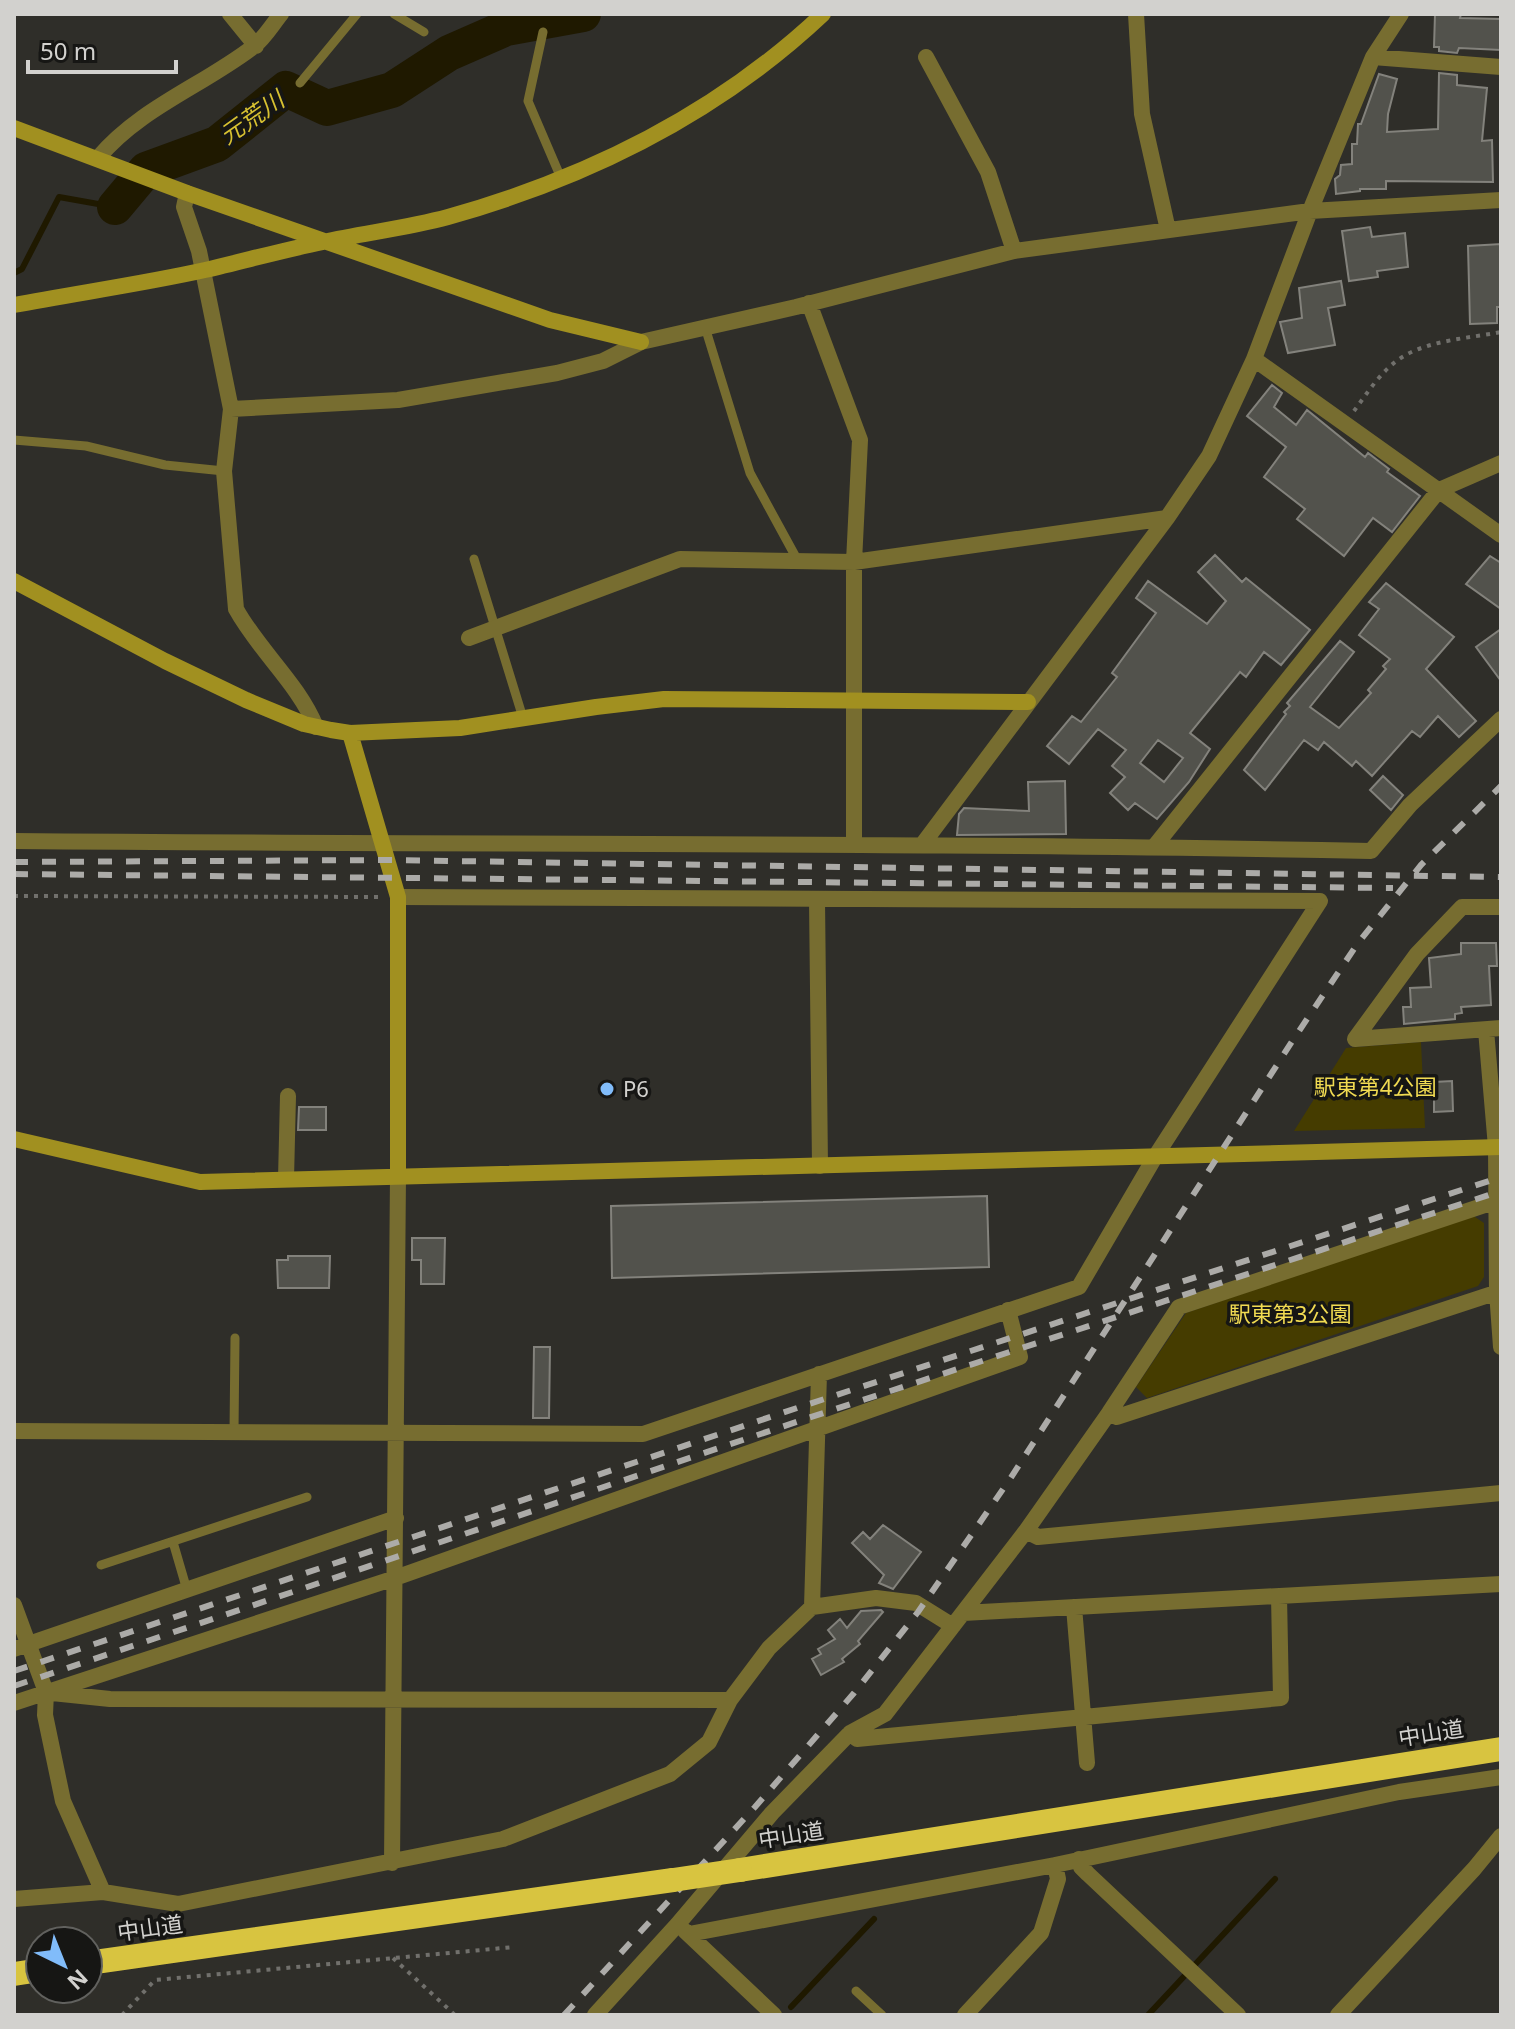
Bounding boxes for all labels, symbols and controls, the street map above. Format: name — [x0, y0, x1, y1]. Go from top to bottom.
scale bar — [28, 24, 176, 74]
text: 50 m — [40, 34, 96, 67]
water label: 元荒川 — [212, 81, 293, 151]
park label: 駅東第4公園 — [1314, 1071, 1436, 1101]
place label: P6 — [623, 1073, 649, 1103]
marker: P6 — [598, 1080, 616, 1098]
park label: 駅東第3公園 — [1229, 1298, 1351, 1328]
street label: 中山道 — [1396, 1712, 1466, 1752]
street label: 中山道 — [756, 1814, 826, 1854]
street label: 中山道 — [115, 1908, 185, 1946]
north arrow — [24, 1925, 104, 2005]
text: N — [62, 1963, 95, 1997]

